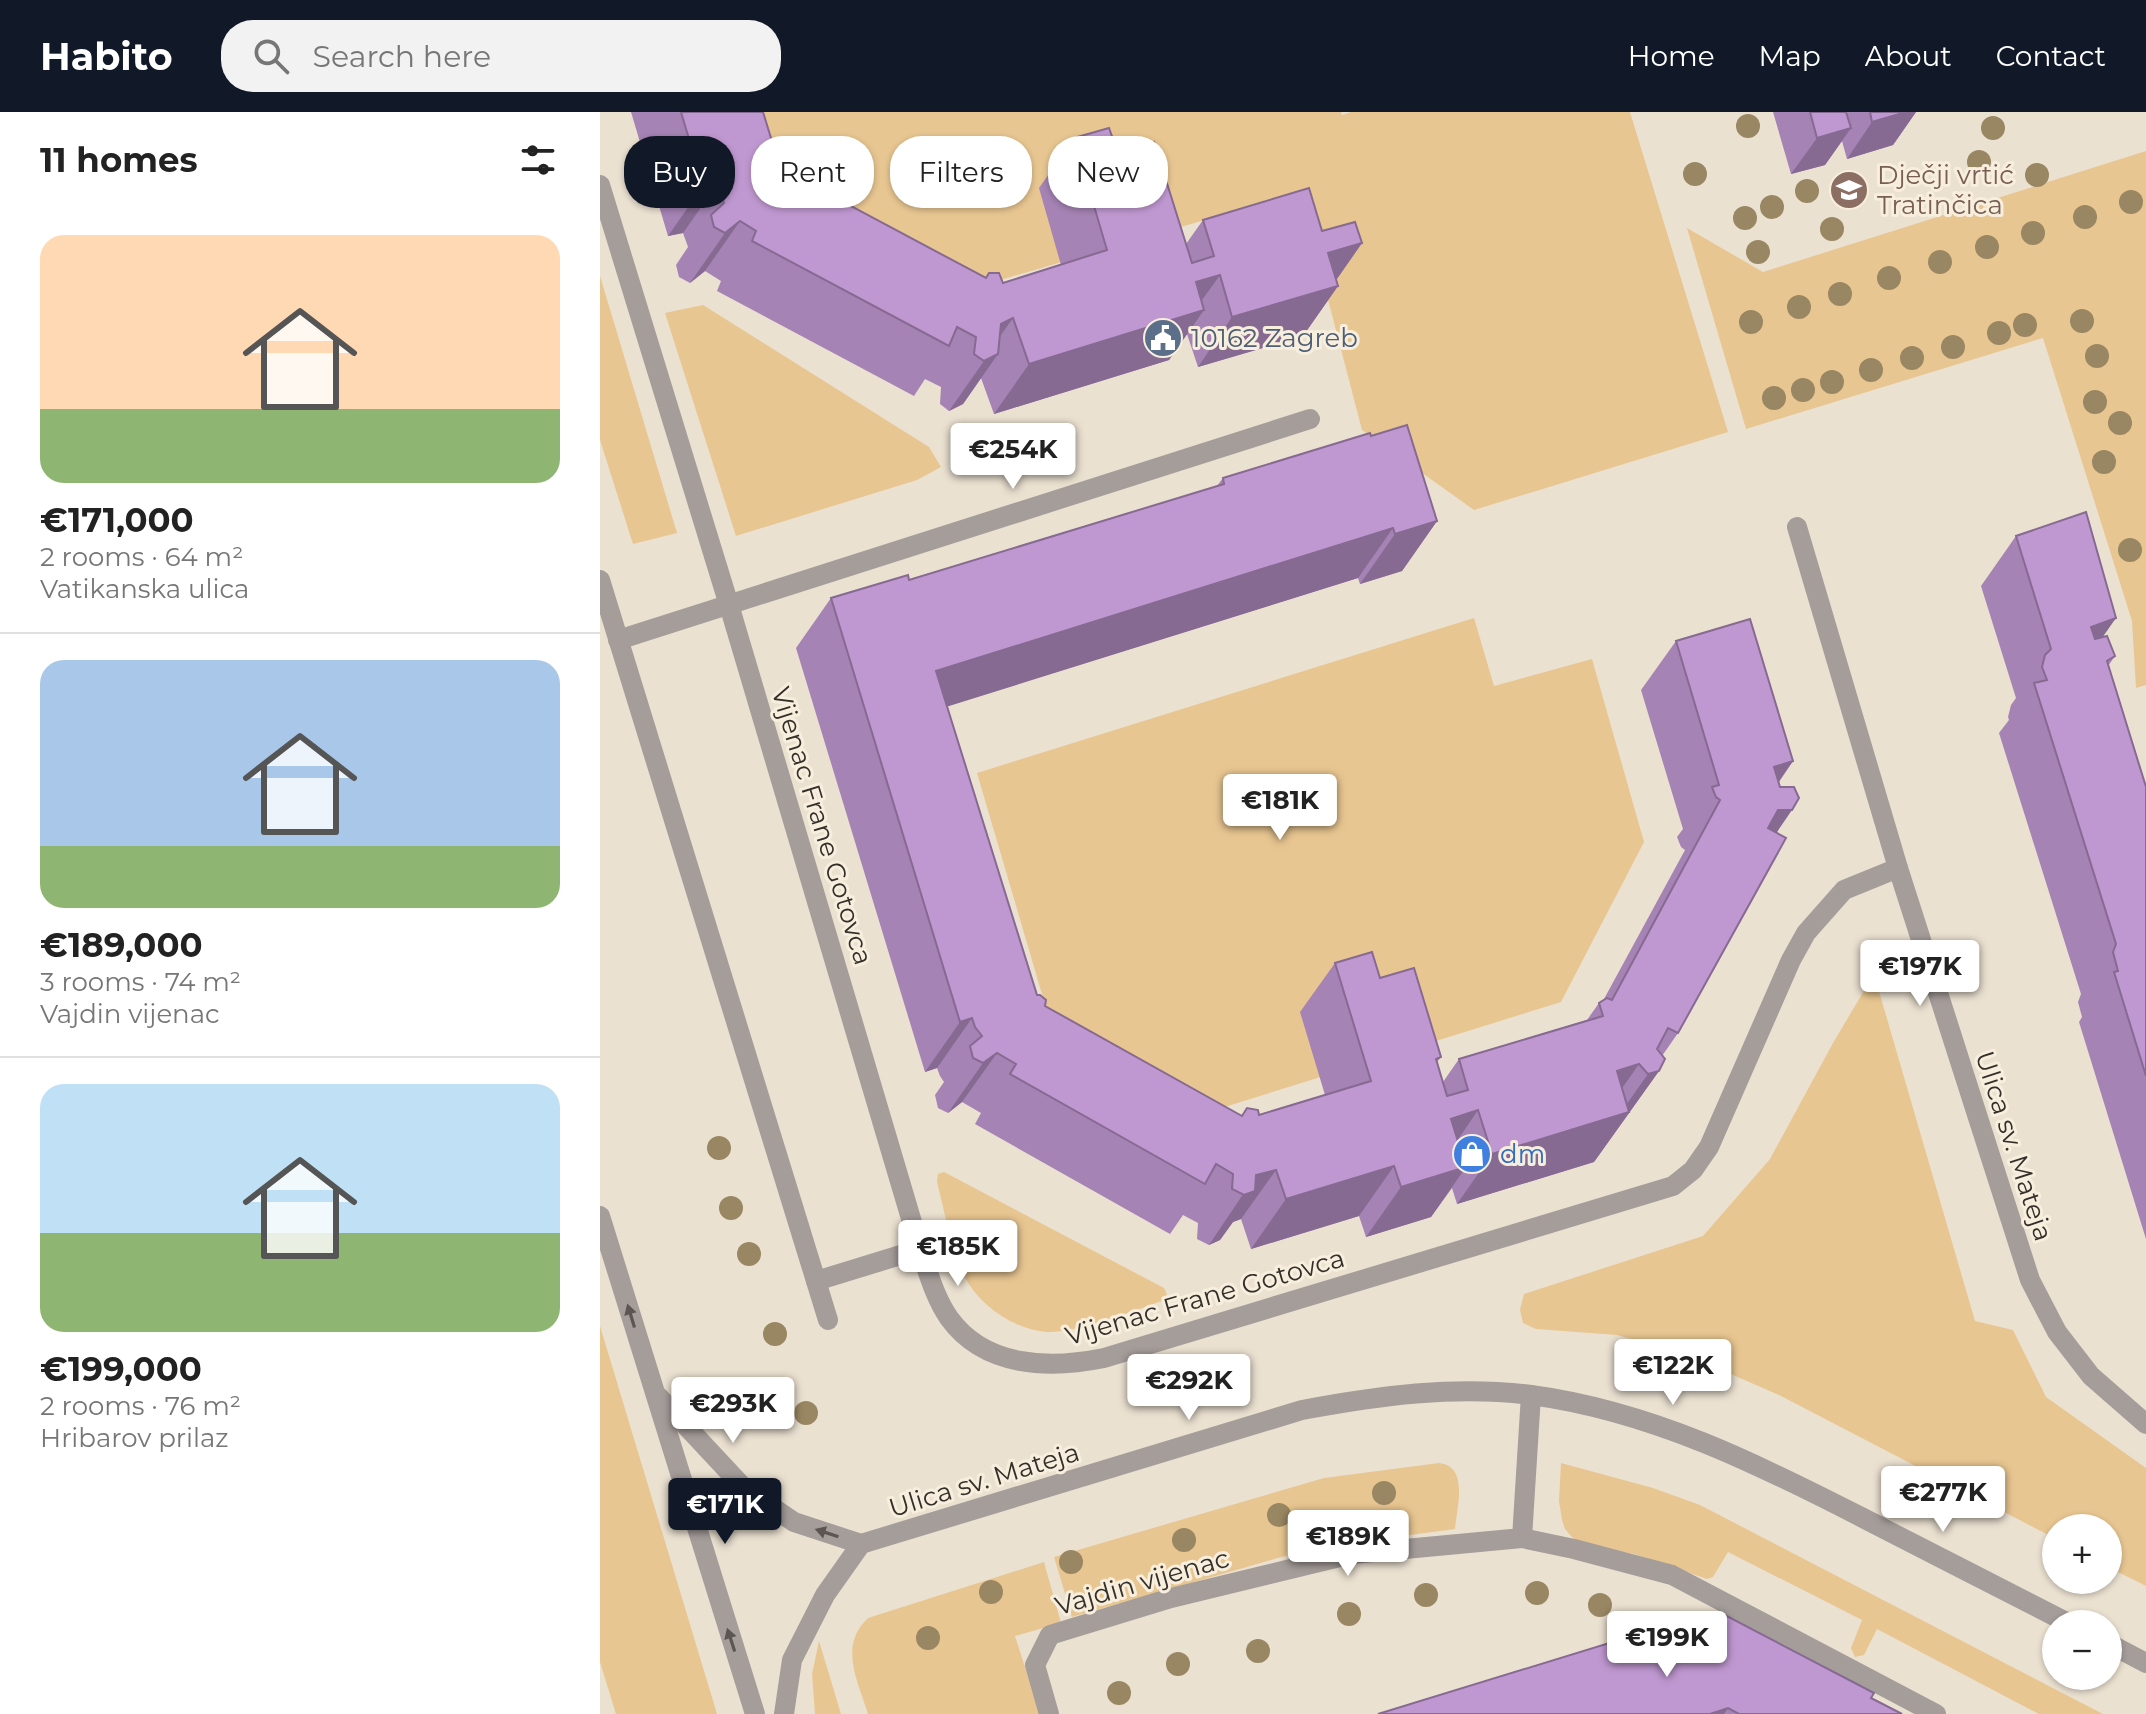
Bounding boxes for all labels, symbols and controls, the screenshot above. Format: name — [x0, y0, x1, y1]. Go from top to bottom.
search box — [221, 20, 781, 92]
text: Habito — [40, 33, 173, 80]
icon: search — [249, 34, 293, 78]
text: Search here — [313, 38, 491, 75]
text: Home — [1628, 39, 1715, 73]
text: Map — [1759, 39, 1821, 73]
text: About — [1865, 39, 1952, 73]
text: Contact — [1996, 39, 2106, 73]
chip: Buy — [624, 136, 735, 208]
chip: Rent — [751, 136, 874, 208]
chip: Filters — [890, 136, 1032, 208]
chip: New — [1048, 136, 1168, 208]
icon: filters — [516, 138, 560, 182]
text: 11 homes — [40, 139, 198, 181]
place label: Dječji vrtić Tratinčica — [1877, 159, 2014, 221]
school or university icon: Dječji vrtić Tratinčica — [1828, 169, 1870, 211]
icon: home — [228, 287, 372, 431]
public building icon: 10162 Zagreb — [1142, 317, 1184, 359]
place label: 10162 Zagreb — [1191, 322, 1358, 354]
pin: €254K — [957, 423, 1069, 491]
text: €254K — [969, 433, 1057, 465]
text: €171,000 — [40, 499, 194, 541]
text: 2 rooms · 64 m² — [40, 541, 243, 573]
text: Vatikanska ulica — [40, 573, 249, 605]
street label: Vijenac Frane Gotovca — [764, 683, 880, 969]
icon: home — [228, 712, 372, 856]
pin: €181K — [1224, 774, 1336, 842]
text: €181K — [1241, 784, 1319, 816]
text: €189,000 — [40, 924, 203, 966]
pin: €197K — [1864, 940, 1976, 1008]
text: €197K — [1878, 950, 1962, 982]
text: 3 rooms · 74 m² — [40, 966, 241, 998]
text: Vajdin vijenac — [40, 998, 220, 1030]
street label: Ulica sv. Mateja — [1968, 1047, 2060, 1245]
shop icon: dm — [1451, 1133, 1493, 1175]
icon: home — [228, 1136, 372, 1280]
place label: dm — [1500, 1138, 1545, 1170]
pin: €185K — [902, 1220, 1014, 1288]
text: €185K — [916, 1230, 1000, 1262]
street label: Vijenac Frane Gotovca — [1062, 1242, 1348, 1352]
one-way arrow — [624, 1304, 637, 1328]
pin: €122K — [1617, 1339, 1729, 1407]
text: €199,000 — [40, 1348, 202, 1390]
text: €122K — [1632, 1349, 1714, 1381]
pin: €292K — [1133, 1354, 1245, 1422]
text: €292K — [1145, 1364, 1233, 1396]
pin: €293K — [677, 1377, 789, 1445]
text: €293K — [689, 1387, 777, 1419]
text: 2 rooms · 76 m² — [40, 1390, 241, 1422]
text: Hribarov prilaz — [40, 1422, 229, 1454]
street label: Ulica sv. Mateja — [885, 1436, 1083, 1524]
pin: €277K — [1887, 1466, 1999, 1534]
text: €277K — [1899, 1476, 1987, 1508]
pin: €171K — [669, 1478, 781, 1546]
text: €171K — [686, 1488, 764, 1520]
pin: €189K — [1292, 1510, 1404, 1578]
map controls — [2042, 1514, 2122, 1690]
button: + — [2042, 1514, 2122, 1594]
text: €189K — [1306, 1520, 1390, 1552]
one-way arrow — [815, 1527, 839, 1539]
street label: Vajdin vijenac — [1051, 1542, 1233, 1622]
button: − — [2042, 1610, 2122, 1690]
pin: €199K — [1611, 1611, 1723, 1679]
text: €199K — [1625, 1621, 1709, 1653]
one-way arrow — [725, 1627, 737, 1651]

